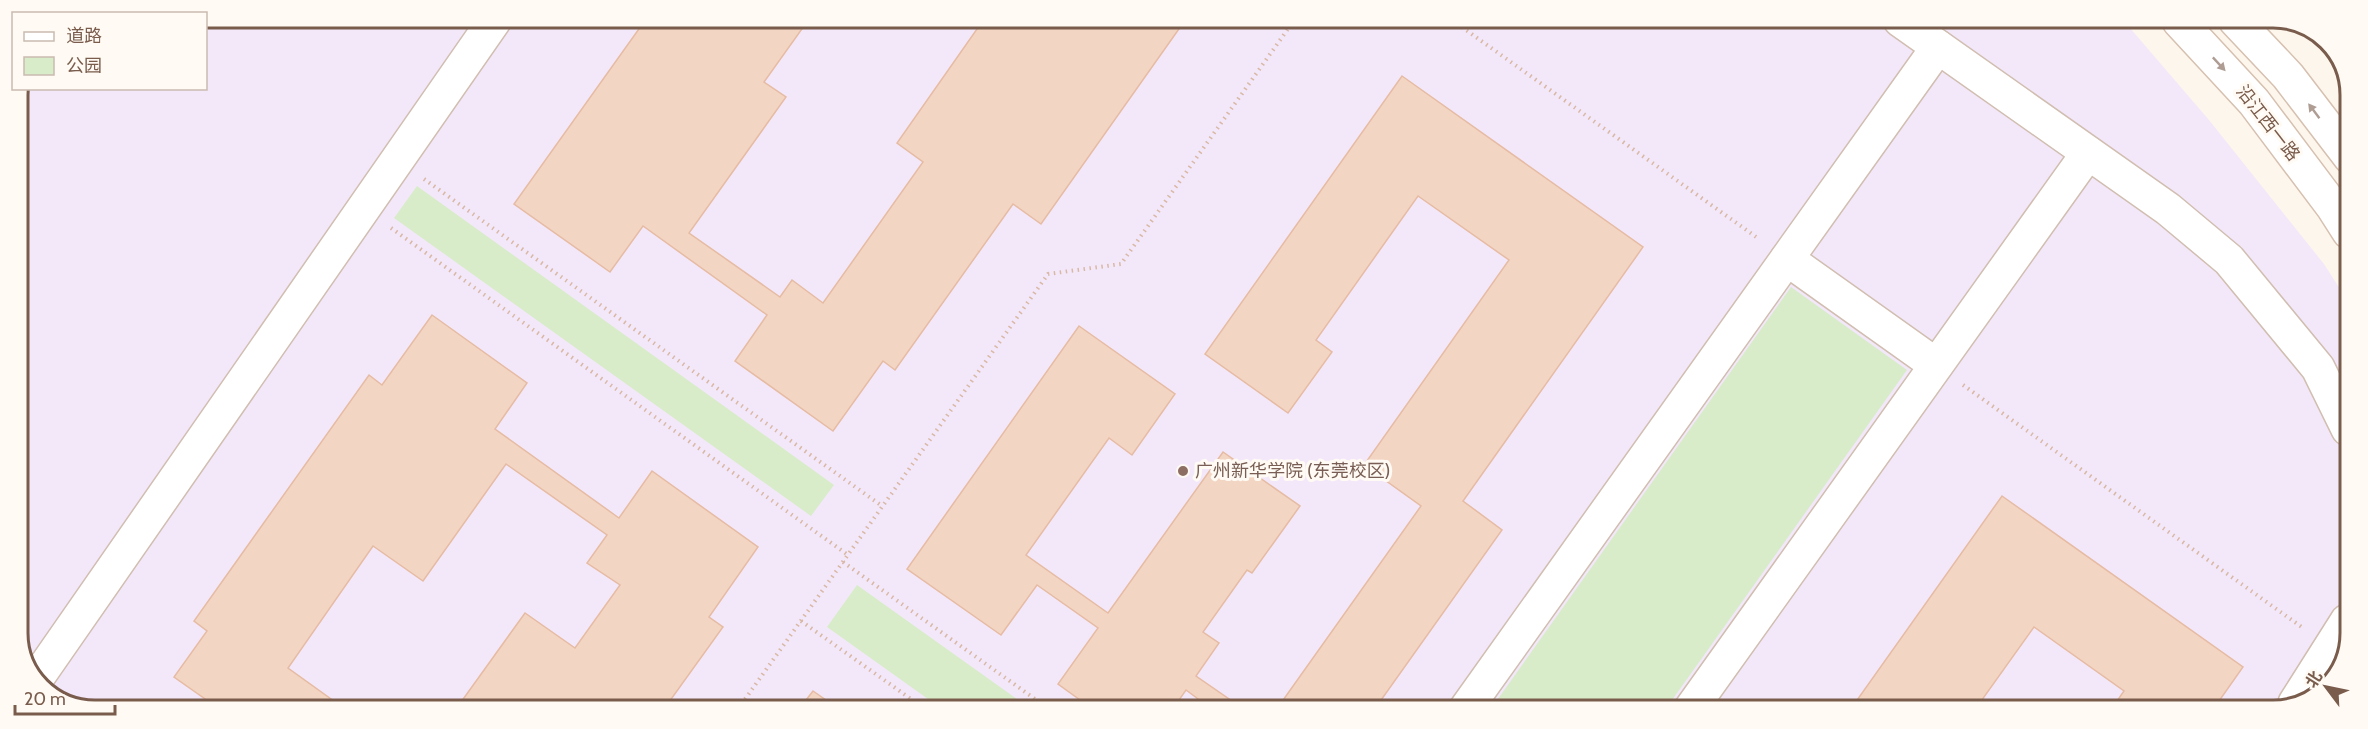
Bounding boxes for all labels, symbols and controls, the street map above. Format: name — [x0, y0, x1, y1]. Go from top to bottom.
legend — [12, 12, 207, 90]
text: 道路 — [66, 25, 102, 47]
text: 公园 — [66, 55, 102, 77]
one-way arrow — [2212, 56, 2226, 71]
street label: 沿江西一路 — [2232, 81, 2304, 165]
one-way arrow — [2309, 103, 2321, 118]
place label: 广州新华学院 (东莞校区) — [1195, 460, 1390, 482]
marker: 广州新华学院 (东莞校区) — [1176, 464, 1190, 478]
north arrow — [2296, 657, 2356, 717]
text: 北 — [2301, 667, 2326, 691]
scale bar — [15, 678, 116, 716]
text: 20 m — [24, 688, 66, 710]

